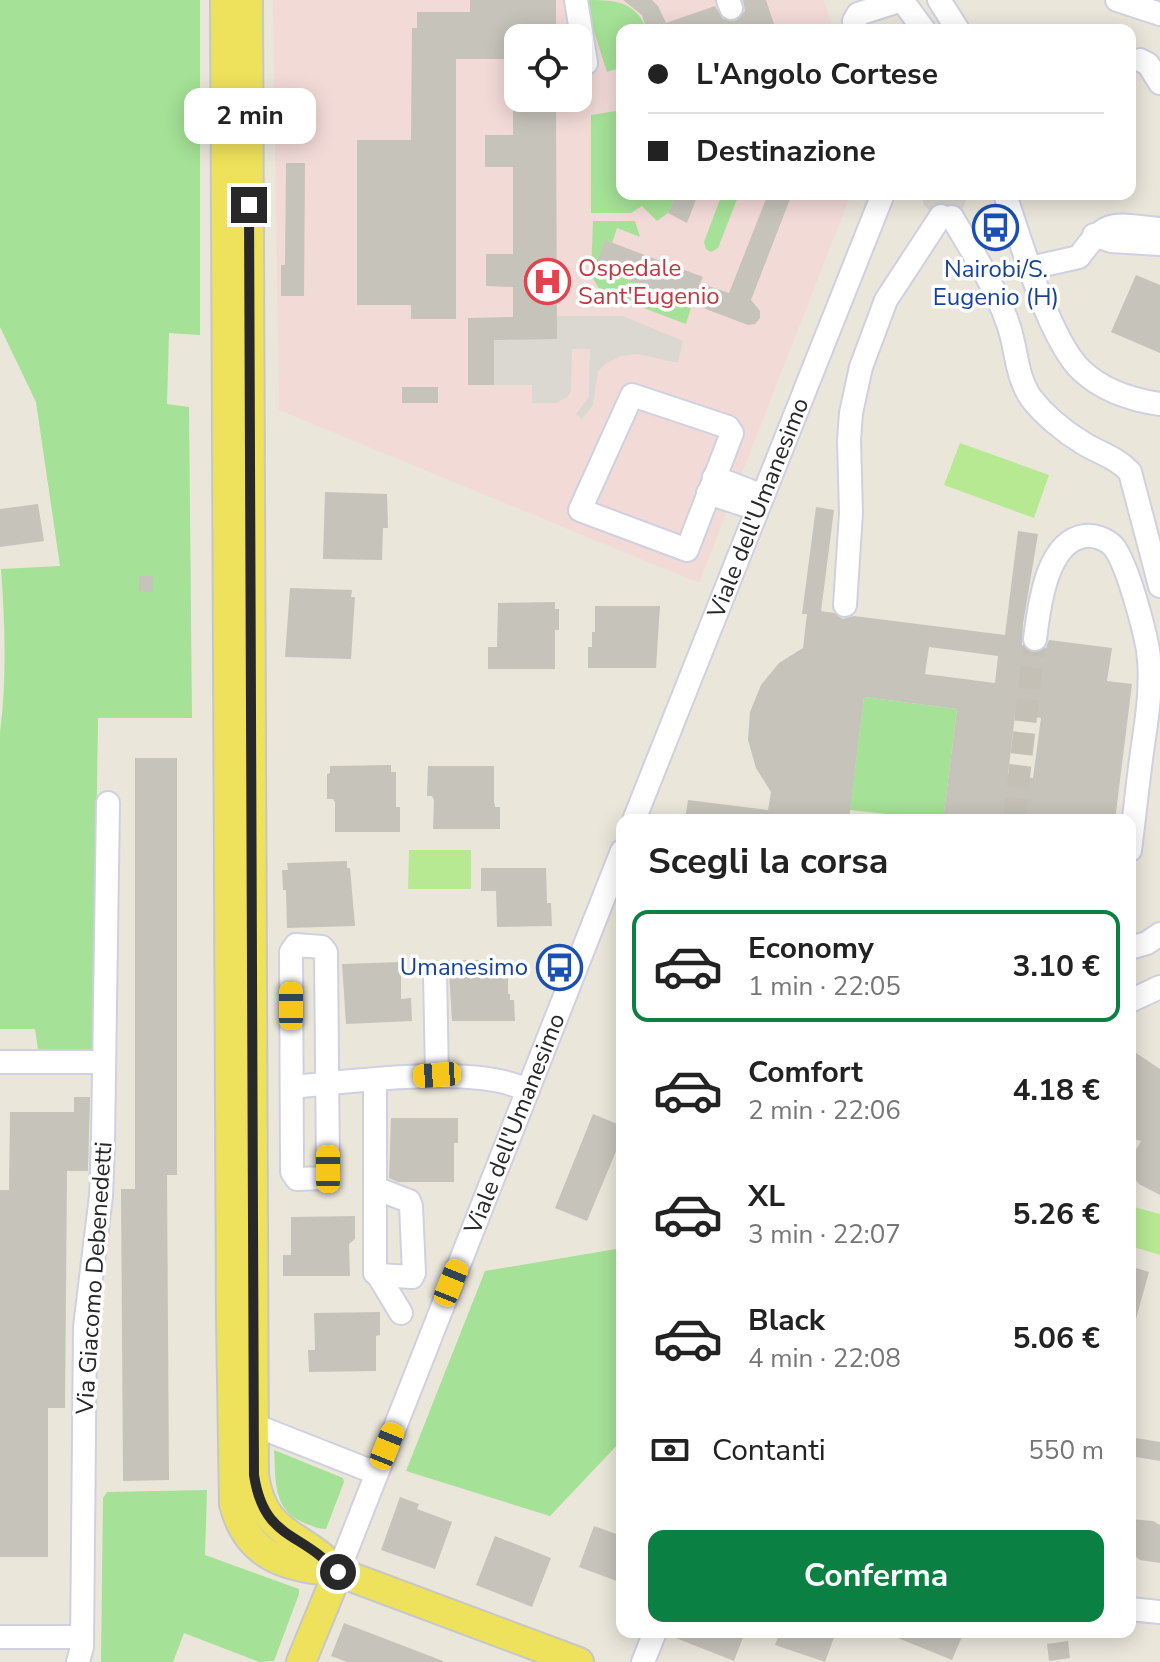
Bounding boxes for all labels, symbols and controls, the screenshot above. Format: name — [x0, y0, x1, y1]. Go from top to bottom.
map controls — [504, 24, 592, 112]
button: locate — [504, 24, 592, 112]
text: L'Angolo Cortese — [696, 54, 938, 95]
callout: 2 min — [183, 89, 315, 145]
text: 2 min — [216, 98, 284, 133]
text: Destinazione — [696, 131, 876, 172]
route end — [231, 187, 267, 223]
bus stop icon: Nairobi/S. Eugenio (H) — [972, 203, 1020, 251]
place label: Ospedale Sant'Eugenio — [578, 252, 720, 312]
place label: Nairobi/S. Eugenio (H) — [933, 253, 1059, 313]
hospital icon: Ospedale Sant'Eugenio — [523, 258, 571, 306]
street label: Viale dell'Umanesimo — [700, 393, 816, 624]
text: Scegli la corsa — [648, 837, 888, 886]
text: Economy — [748, 928, 874, 969]
icon: car — [652, 930, 724, 1002]
bus stop icon: Umanesimo — [535, 943, 583, 991]
text: 3.10 € — [1012, 946, 1100, 987]
place label: Umanesimo — [400, 951, 528, 983]
text: 1 min · 22:05 — [748, 969, 901, 1004]
car — [279, 982, 303, 1030]
street label: Viale dell'Umanesimo — [456, 1009, 572, 1239]
text: Comfort — [748, 1052, 863, 1093]
icon: car — [652, 1054, 724, 1126]
car — [412, 1061, 462, 1089]
text: 4.18 € — [1012, 1070, 1100, 1111]
text: 2 min · 22:06 — [748, 1093, 901, 1128]
street label: Via Giacomo Debenedetti — [68, 1140, 120, 1417]
car — [316, 1145, 340, 1193]
text: XL — [748, 1176, 785, 1217]
icon: car — [652, 1178, 724, 1250]
text: 5.26 € — [1012, 1194, 1100, 1235]
text: 3 min · 22:07 — [748, 1217, 901, 1252]
car — [431, 1256, 471, 1310]
text: Black — [748, 1300, 825, 1341]
icon: car — [652, 1302, 724, 1374]
text: 5.06 € — [1012, 1318, 1100, 1359]
text: 4 min · 22:08 — [748, 1341, 901, 1376]
car — [367, 1419, 407, 1473]
icon: cash — [648, 1428, 692, 1472]
text: Contanti — [712, 1430, 826, 1471]
text: 550 m — [1028, 1433, 1104, 1468]
button: Conferma — [648, 1530, 1104, 1622]
route start — [320, 1554, 356, 1590]

